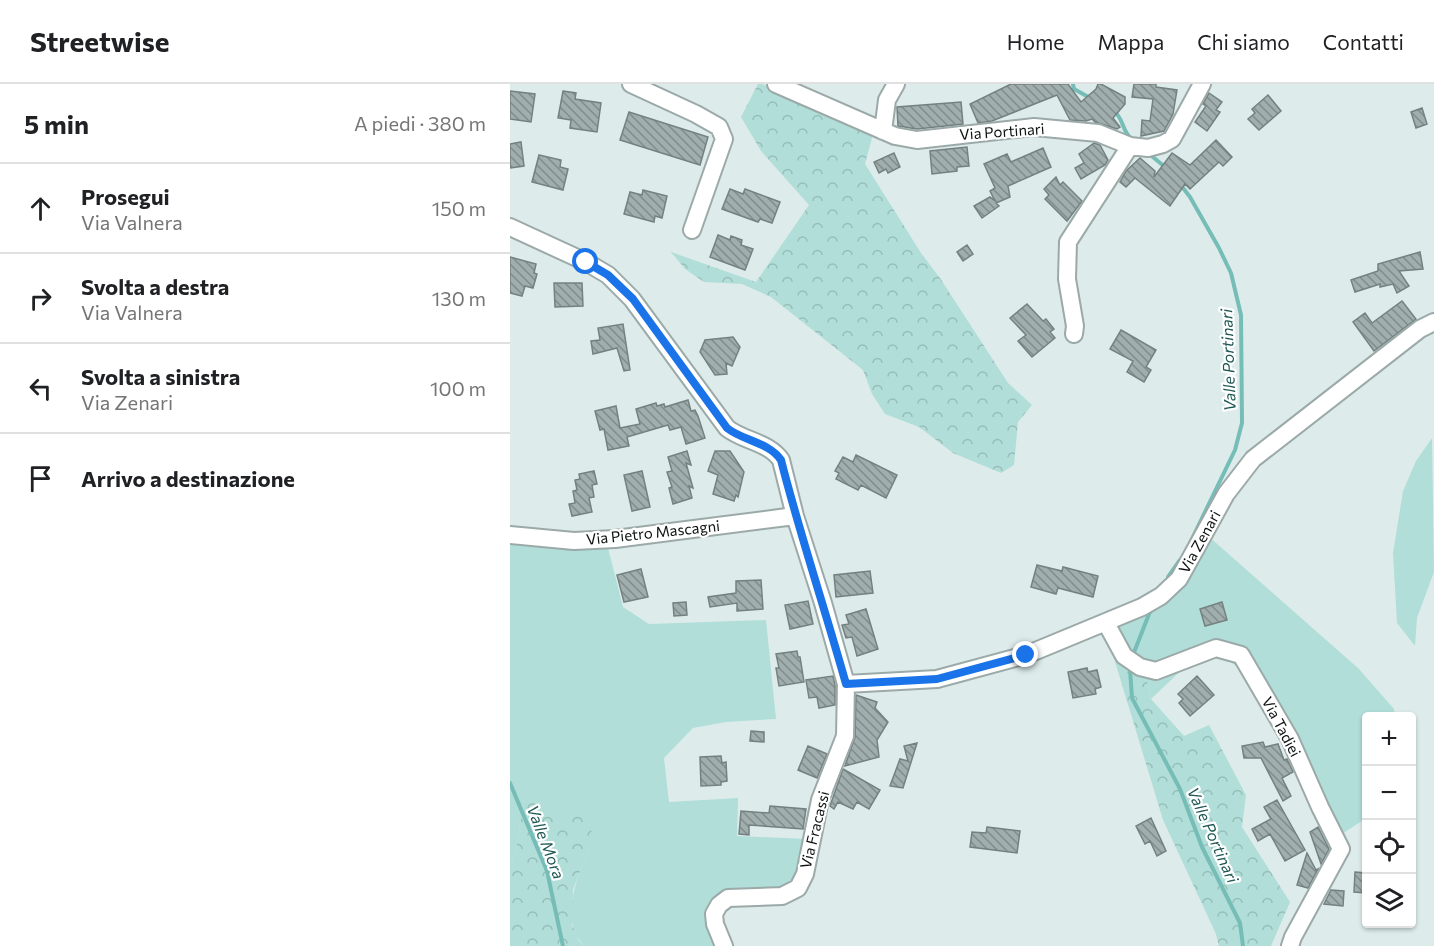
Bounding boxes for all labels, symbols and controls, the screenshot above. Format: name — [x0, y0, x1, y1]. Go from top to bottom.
text: Streetwise — [30, 24, 170, 58]
text: Home — [1007, 29, 1064, 54]
text: Mappa — [1097, 29, 1164, 54]
text: Chi siamo — [1197, 29, 1290, 54]
text: Contatti — [1323, 29, 1404, 54]
text: 5 min — [24, 108, 89, 139]
text: A piedi · 380 m — [354, 111, 486, 135]
street label: Via Portinari — [959, 119, 1045, 143]
text: Prosegui — [81, 183, 170, 210]
icon: ahead — [24, 192, 57, 225]
text: 150 m — [432, 196, 486, 220]
text: Via Valnera — [81, 210, 183, 234]
route start — [572, 248, 598, 274]
text: Svolta a destra — [81, 273, 229, 300]
icon: right — [24, 282, 57, 315]
text: 130 m — [432, 286, 486, 310]
text: Via Valnera — [81, 300, 183, 324]
water label: Valle Portinari — [1216, 308, 1239, 412]
text: Svolta a sinistra — [81, 363, 240, 390]
icon: left — [24, 372, 57, 405]
text: 100 m — [430, 376, 486, 400]
text: Via Zenari — [81, 390, 173, 414]
icon: arrive — [24, 462, 57, 495]
text: Arrivo a destinazione — [81, 465, 295, 492]
street label: Via Zenari — [1174, 507, 1224, 576]
street label: Via Pietro Mascagni — [585, 516, 721, 548]
route end — [1012, 641, 1038, 667]
street label: Via Tadiei — [1259, 693, 1305, 760]
map controls — [1362, 712, 1416, 928]
button: + — [1362, 712, 1416, 766]
button: − — [1362, 766, 1416, 820]
water label: Valle Portinari — [1184, 784, 1243, 886]
street label: Via Fracassi — [796, 789, 832, 871]
water label: Valle Mora — [524, 802, 569, 881]
button: locate — [1362, 820, 1416, 874]
button: layers — [1362, 874, 1416, 928]

